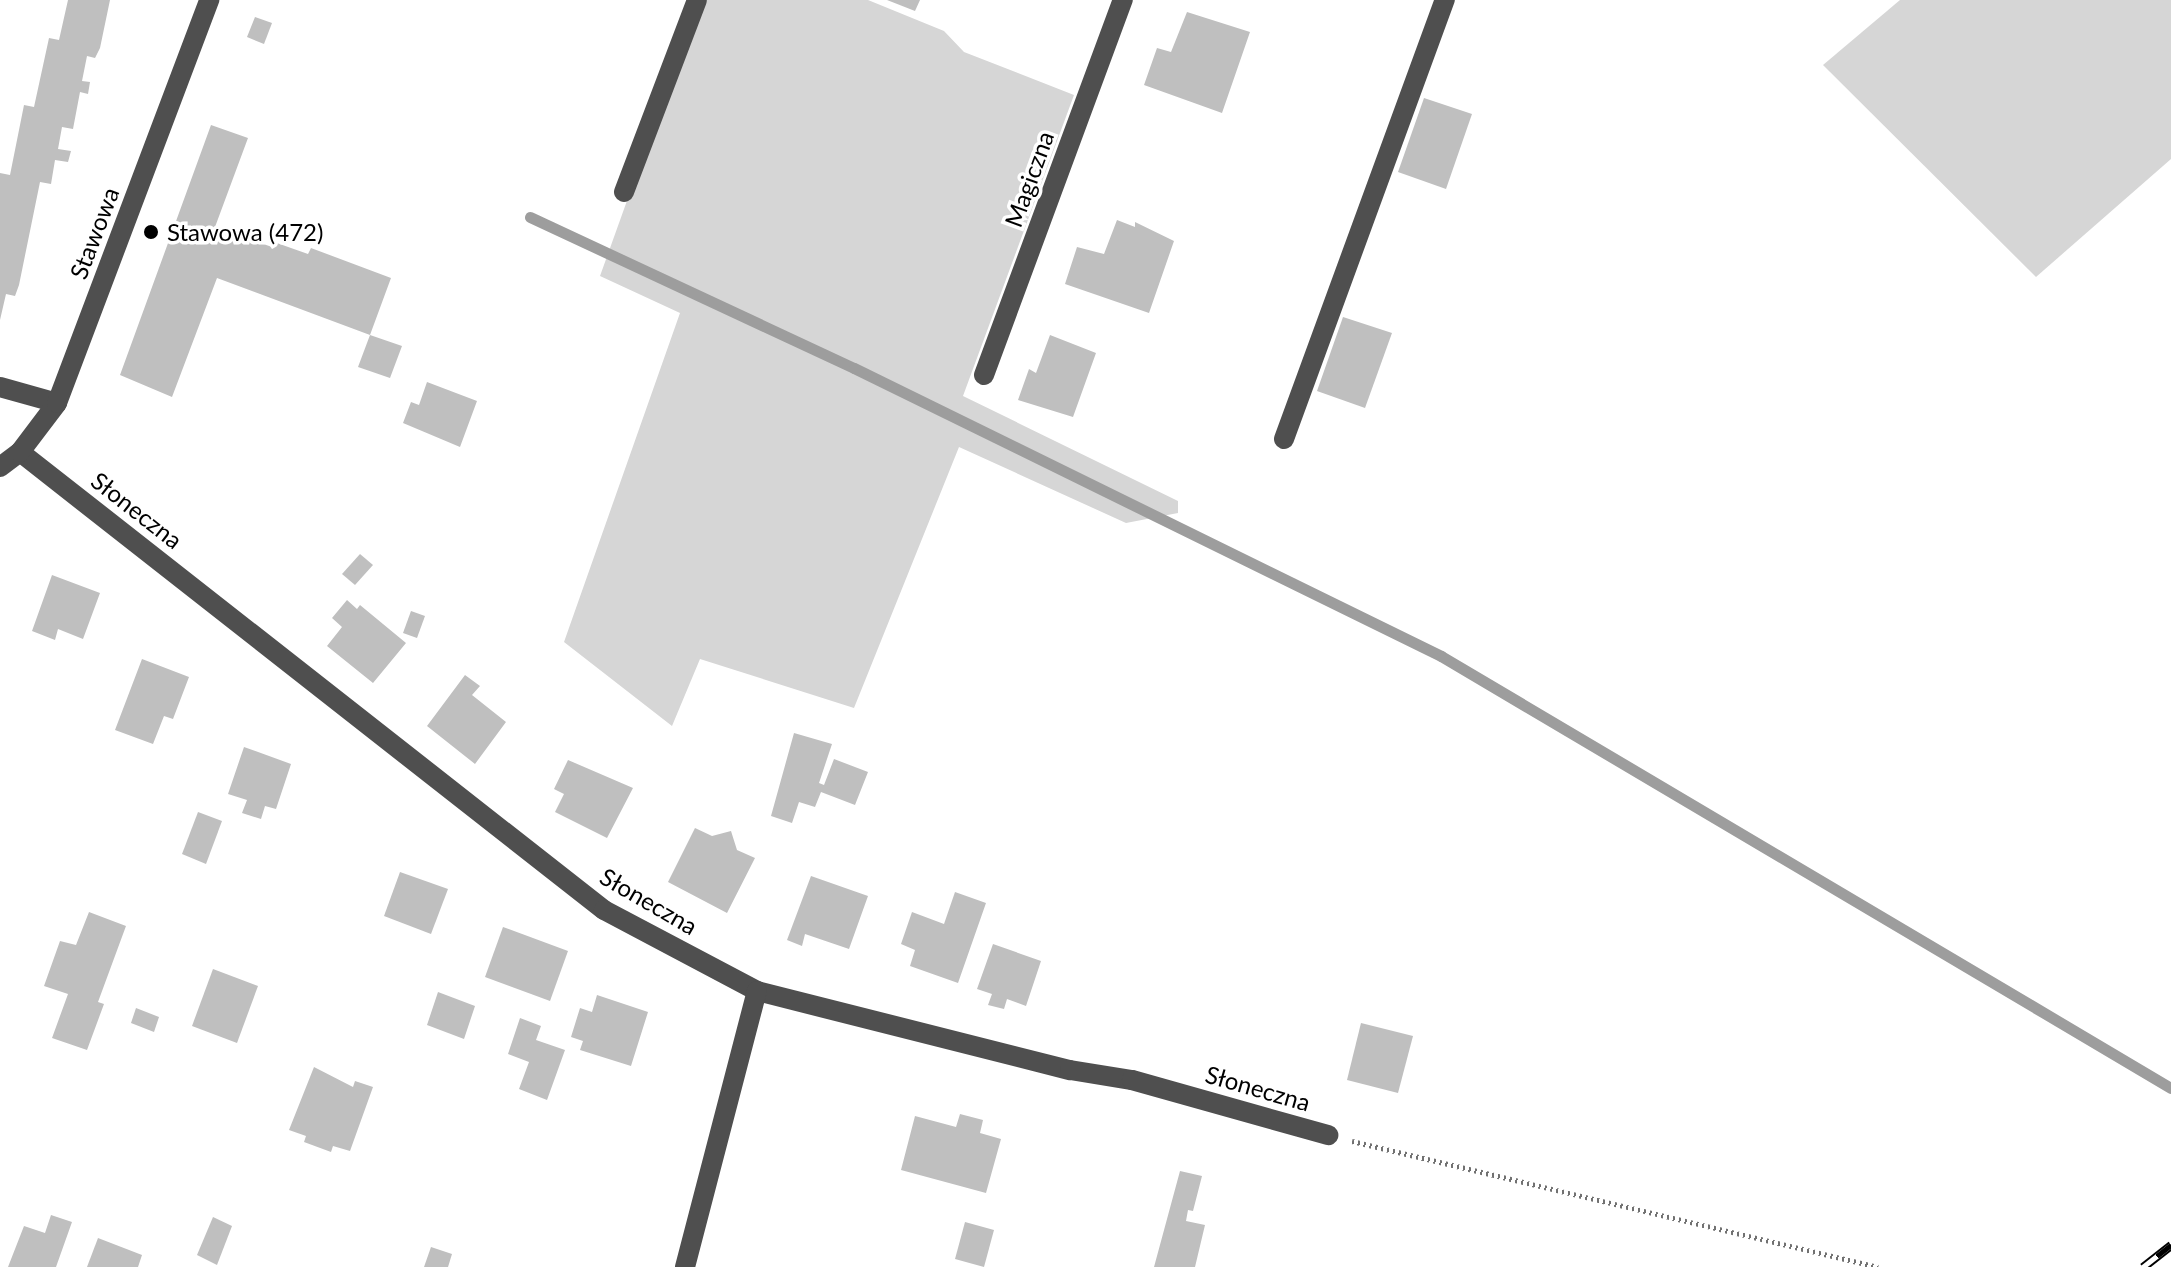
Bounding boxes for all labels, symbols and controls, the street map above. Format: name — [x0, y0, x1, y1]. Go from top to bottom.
street label: Magiczna — [998, 127, 1060, 231]
street label: Stawowa — [63, 183, 125, 283]
place label: Stawowa (472) — [167, 218, 323, 246]
marker: Stawowa (472) — [142, 223, 160, 241]
street label: Słoneczna — [86, 466, 188, 554]
street label: Słoneczna — [595, 862, 703, 940]
street label: Słoneczna — [1202, 1059, 1314, 1117]

